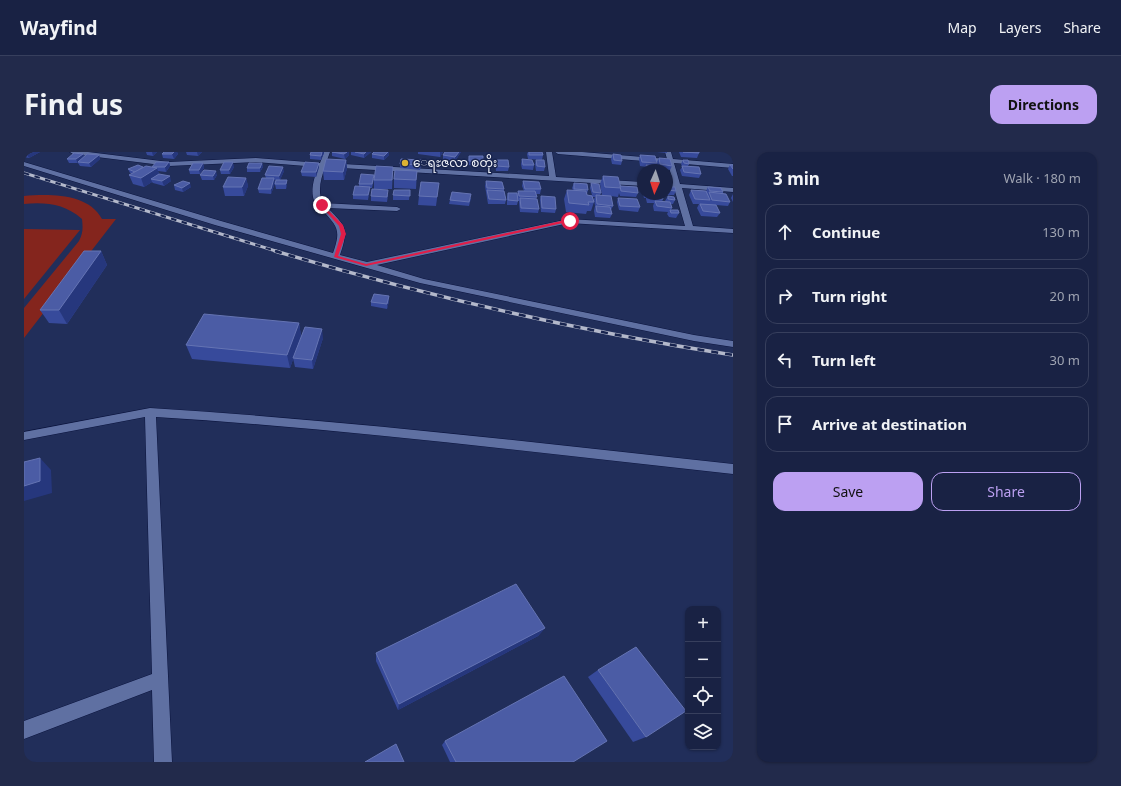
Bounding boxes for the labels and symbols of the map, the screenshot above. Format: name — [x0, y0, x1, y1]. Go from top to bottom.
place label: ေရႊဇလာ စတိုး — [413, 154, 497, 173]
marker: ေရႊဇလာ စတိုး — [400, 158, 410, 168]
north arrow — [637, 164, 673, 200]
route end — [313, 196, 331, 214]
route start — [561, 212, 579, 230]

